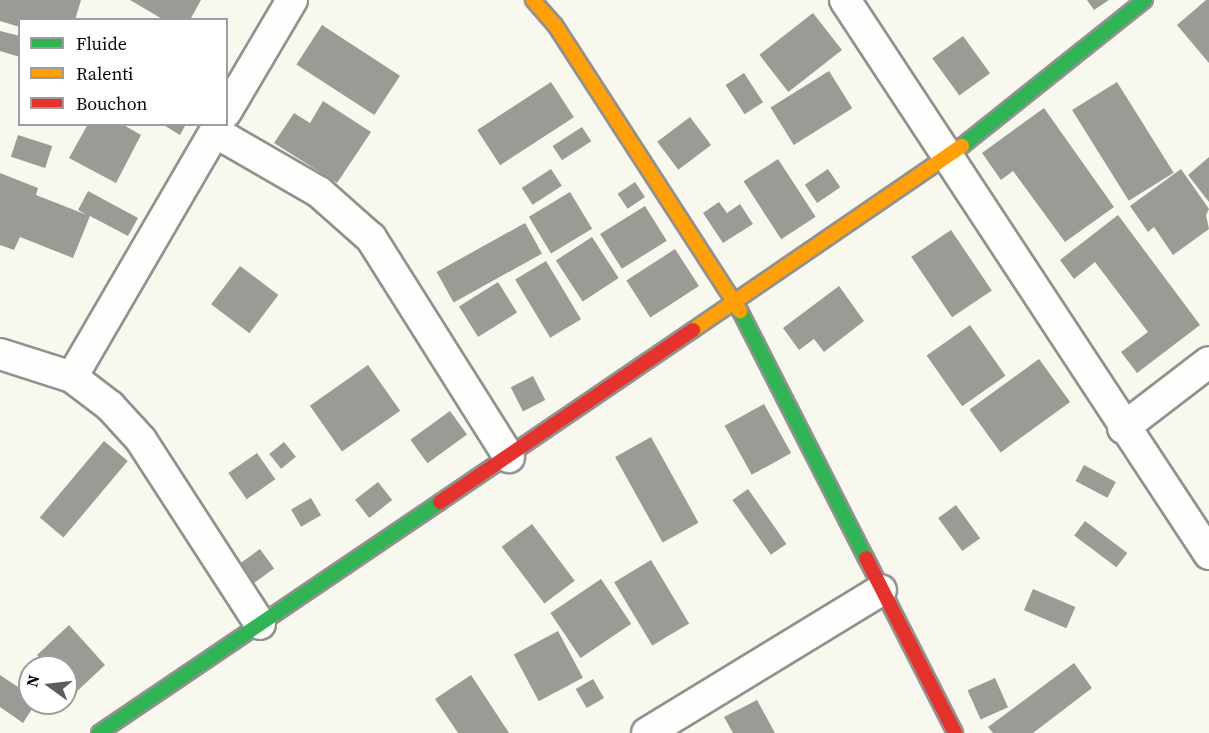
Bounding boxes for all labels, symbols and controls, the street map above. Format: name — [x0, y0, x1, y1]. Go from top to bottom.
legend — [18, 18, 228, 126]
text: Fluide — [76, 31, 127, 56]
text: Ralenti — [76, 61, 133, 86]
text: Bouchon — [76, 91, 148, 116]
north arrow — [18, 655, 78, 715]
text: N — [20, 672, 45, 689]

